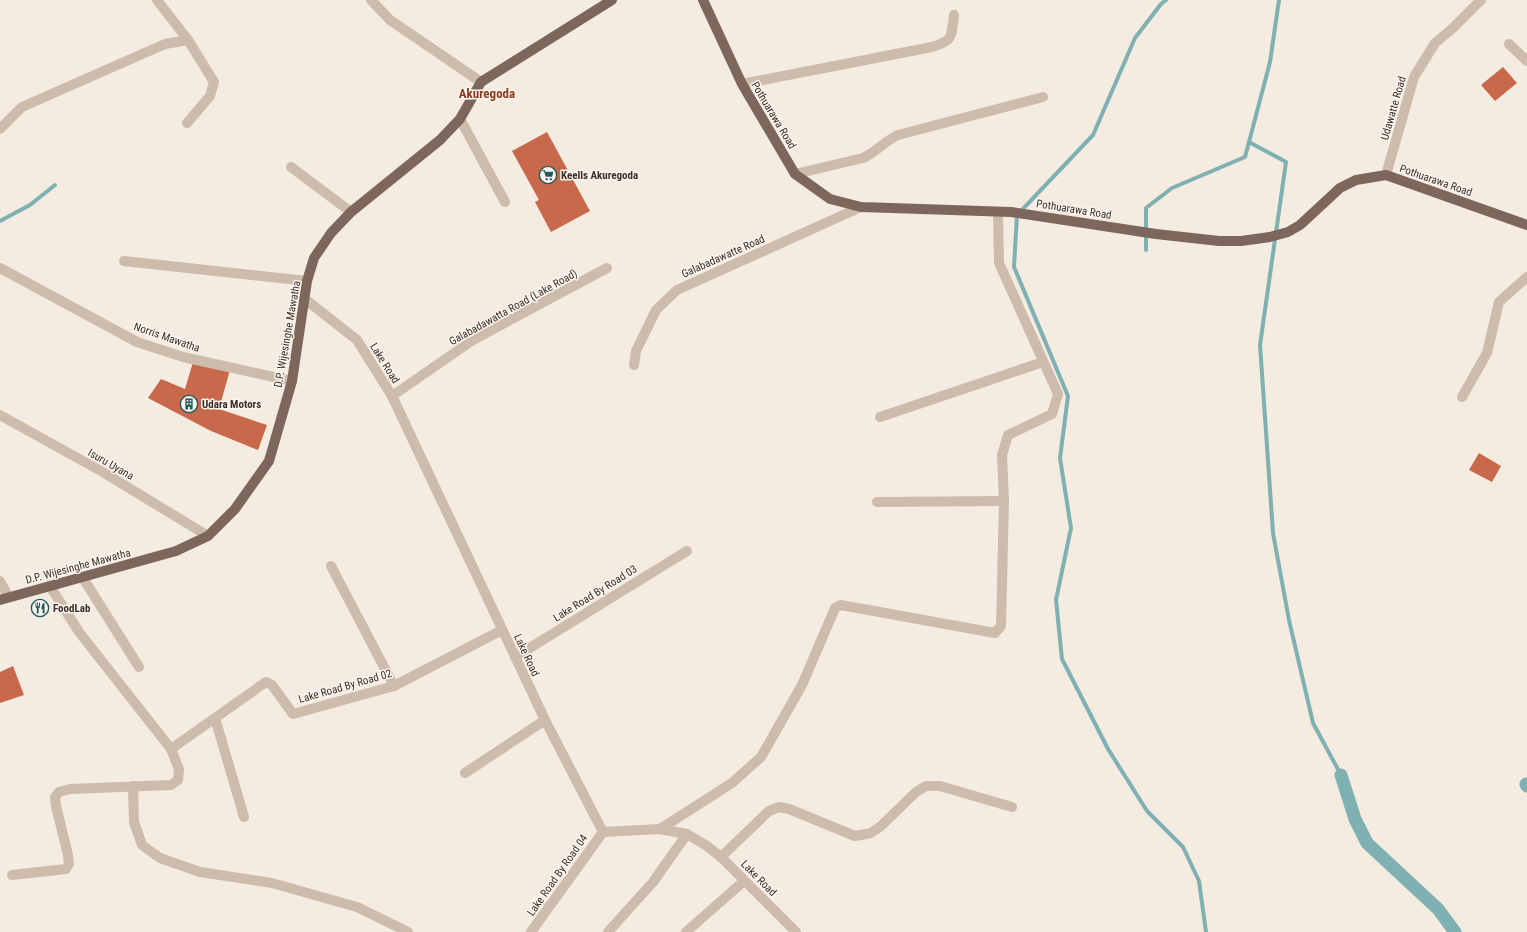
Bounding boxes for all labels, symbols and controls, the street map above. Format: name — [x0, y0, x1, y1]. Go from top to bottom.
street label: Udawatte Road — [1378, 75, 1409, 141]
street label: Pothuarawa Road — [748, 79, 799, 151]
district label: Akuregoda — [459, 86, 515, 101]
street label: Pothuarawa Road — [1398, 162, 1474, 199]
supermarket icon: Keells Akuregoda — [538, 165, 558, 185]
place label: Keells Akuregoda — [561, 169, 638, 182]
street label: Pothuarawa Road — [1035, 197, 1113, 222]
street label: Galabadawatte Road — [680, 232, 767, 281]
street label: Galabadawatta Road (Lake Road) — [447, 267, 580, 348]
street label: D.P. Wijesinghe Mawatha — [272, 280, 303, 388]
street label: Norris Mawatha — [132, 320, 202, 355]
street label: Lake Road — [367, 341, 402, 386]
building icon: Udara Motors — [179, 394, 199, 414]
place label: Udara Motors — [202, 398, 261, 411]
street label: Isuru Uyana — [85, 446, 136, 483]
street label: D.P. Wijesinghe Mawatha — [24, 546, 132, 587]
street label: Lake Road By Road 03 — [551, 562, 640, 624]
restaurant icon: FoodLab — [30, 598, 50, 618]
place label: FoodLab — [53, 602, 91, 615]
street label: Lake Road — [511, 632, 542, 678]
street label: Lake Road By Road 02 — [297, 667, 393, 706]
street label: Lake Road By Road 04 — [524, 832, 591, 918]
street label: Lake Road — [738, 858, 779, 899]

